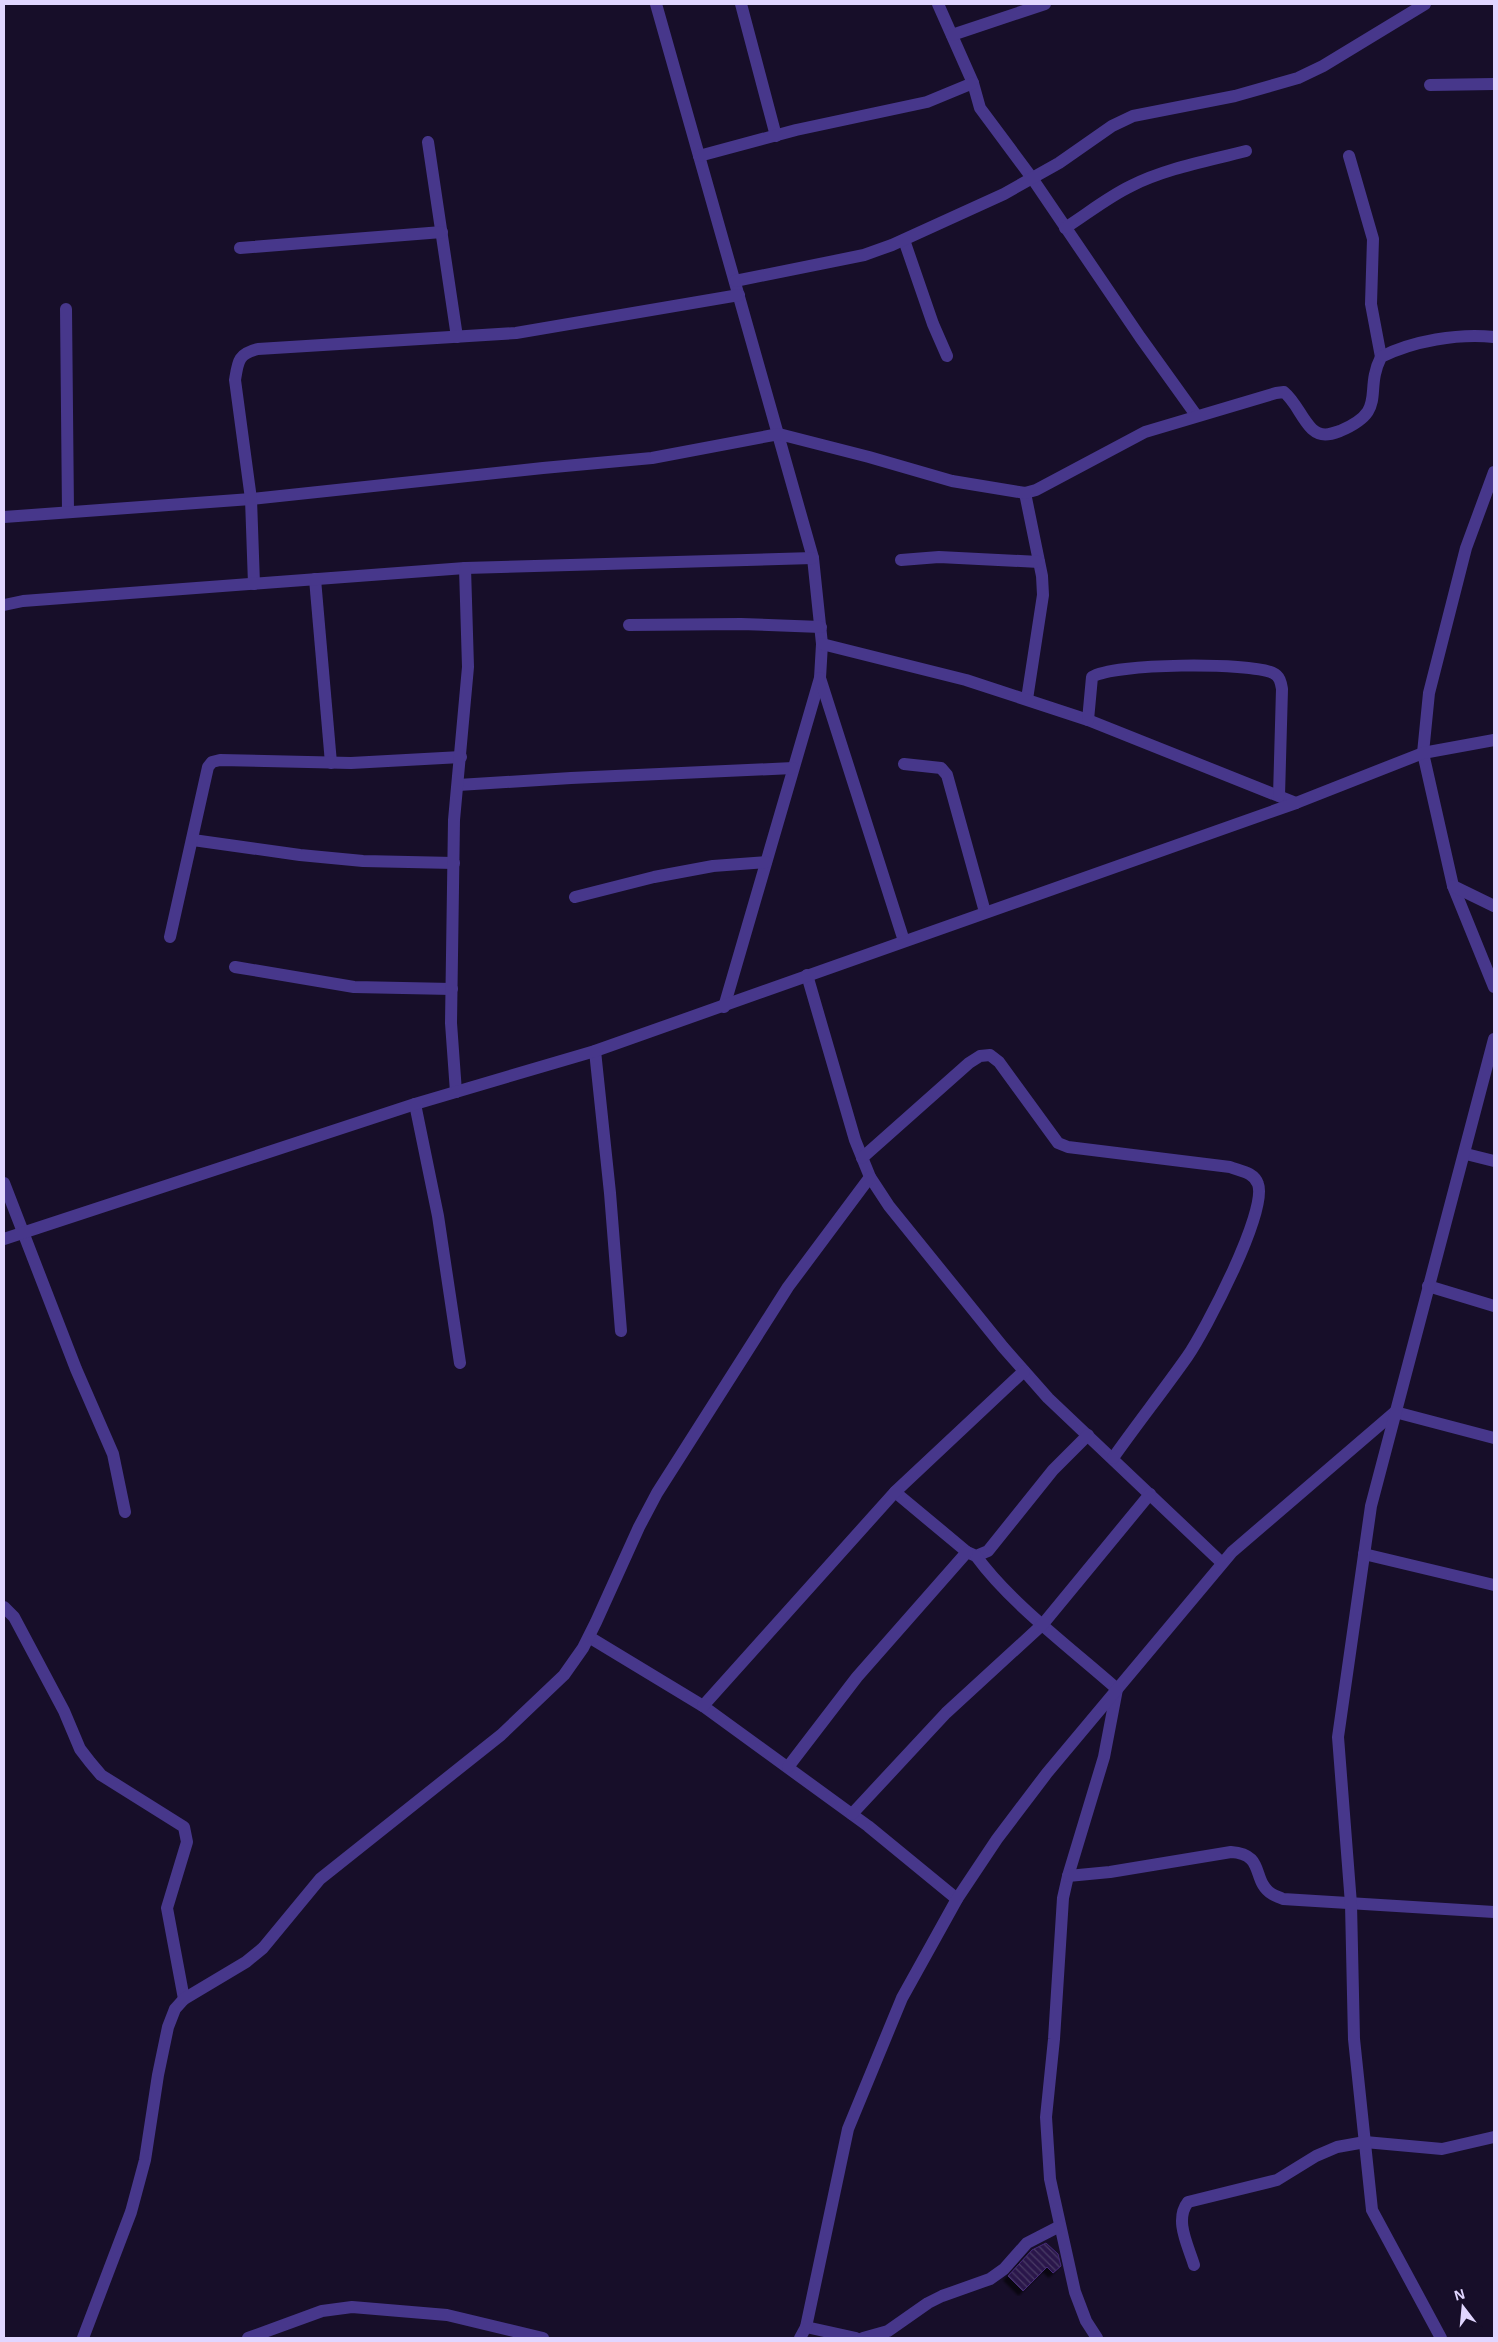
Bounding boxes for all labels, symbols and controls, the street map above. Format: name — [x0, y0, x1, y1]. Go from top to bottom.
north arrow — [1438, 2282, 1488, 2332]
text: N — [1452, 2285, 1466, 2304]

